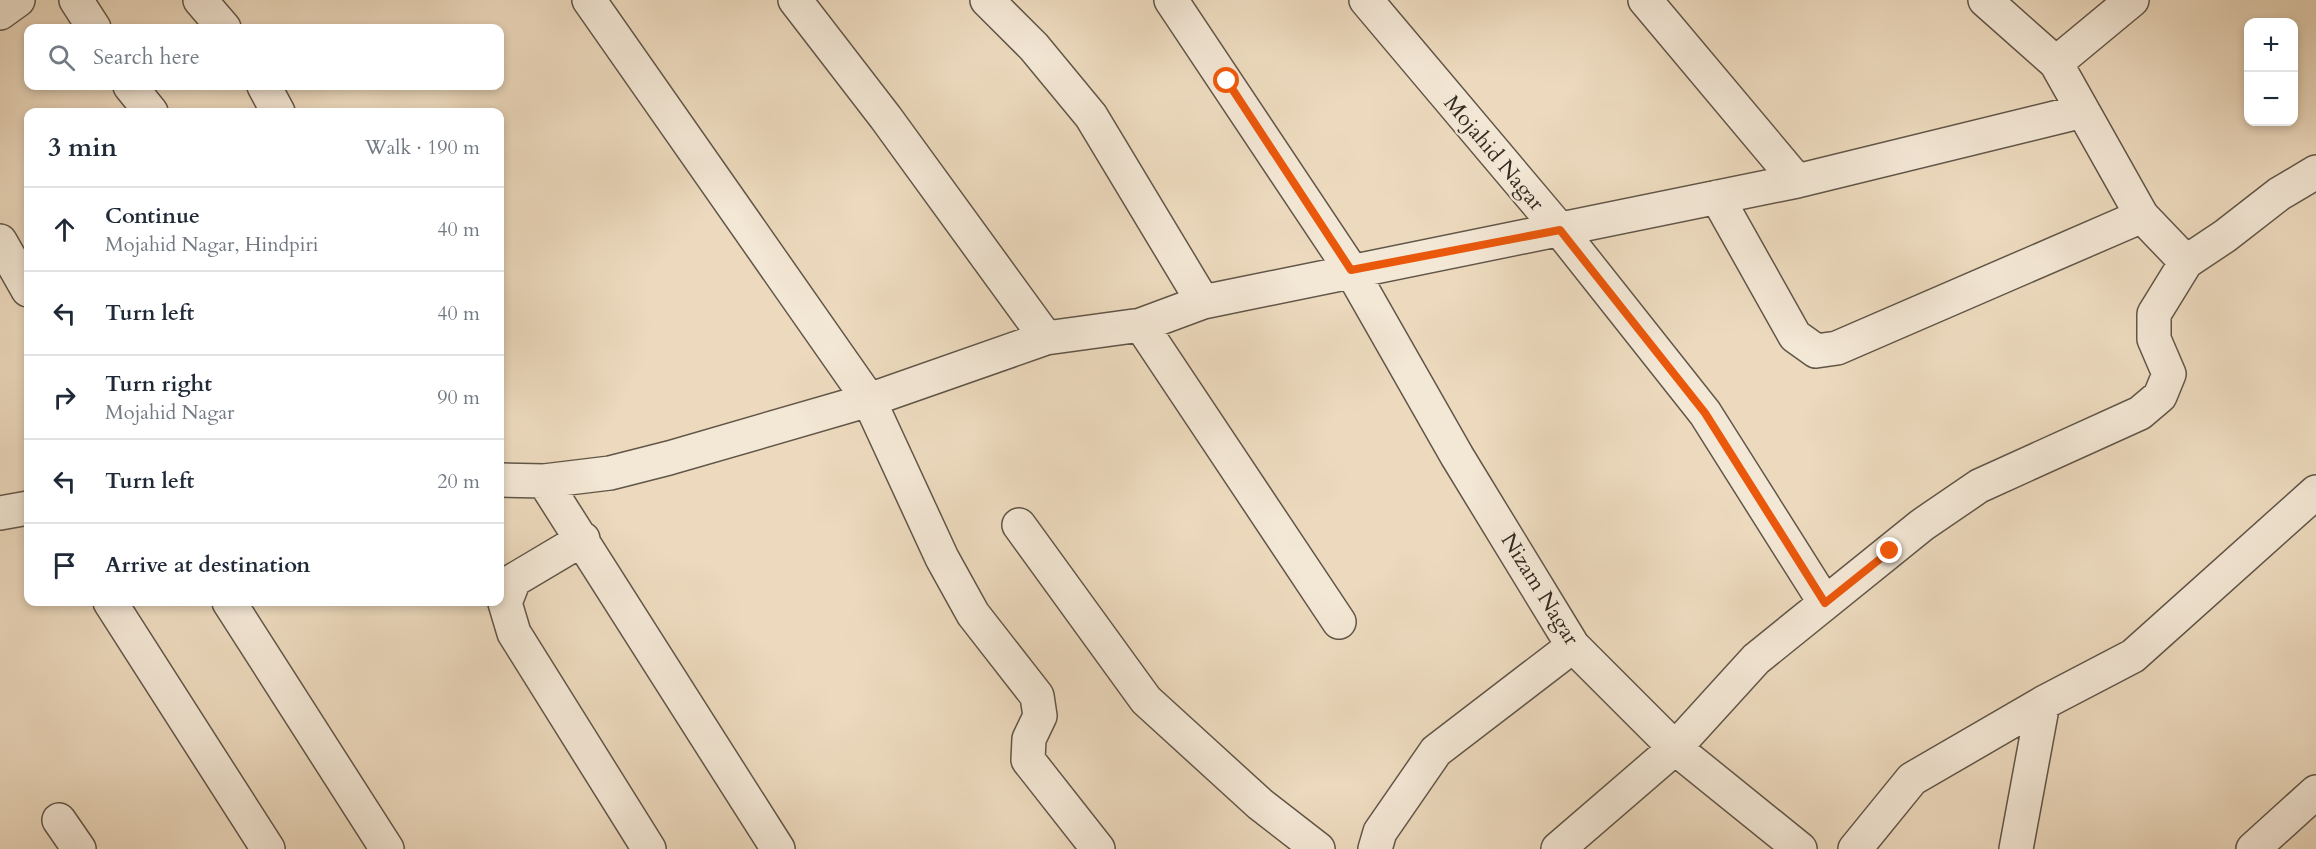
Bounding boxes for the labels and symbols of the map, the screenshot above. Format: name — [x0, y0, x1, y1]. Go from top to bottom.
route start — [1213, 67, 1239, 93]
street label: Mojahid Nagar — [1437, 89, 1552, 218]
street label: Nizam Nagar — [1494, 527, 1587, 652]
route end — [1876, 537, 1902, 563]

